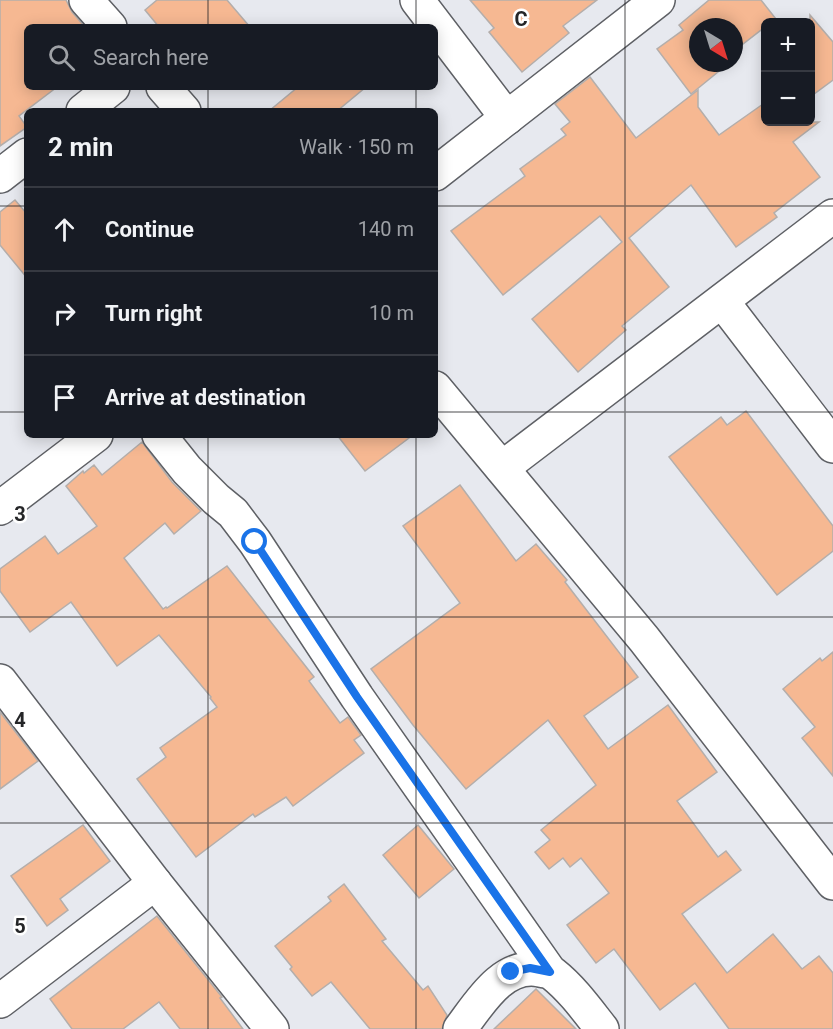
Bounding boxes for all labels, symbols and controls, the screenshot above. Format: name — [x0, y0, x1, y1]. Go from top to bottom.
text: C — [514, 7, 528, 31]
north arrow — [689, 18, 743, 72]
map controls — [761, 18, 815, 126]
button: + — [761, 18, 815, 72]
search box — [24, 24, 438, 90]
icon: search — [45, 41, 78, 74]
text: Search here — [93, 45, 209, 70]
button: − — [761, 72, 815, 126]
text: 2 min — [48, 132, 113, 162]
text: Walk · 150 m — [299, 135, 414, 159]
icon: ahead — [48, 213, 81, 246]
text: Continue — [105, 217, 194, 242]
text: 140 m — [358, 217, 414, 241]
icon: right — [48, 297, 81, 330]
text: Turn right — [105, 301, 202, 326]
text: 10 m — [369, 301, 414, 325]
icon: arrive — [48, 381, 81, 414]
text: Arrive at destination — [105, 385, 306, 410]
text: 3 — [14, 502, 26, 526]
route start — [241, 528, 267, 554]
text: 4 — [14, 708, 26, 732]
text: 5 — [14, 914, 26, 938]
route end — [497, 958, 523, 984]

